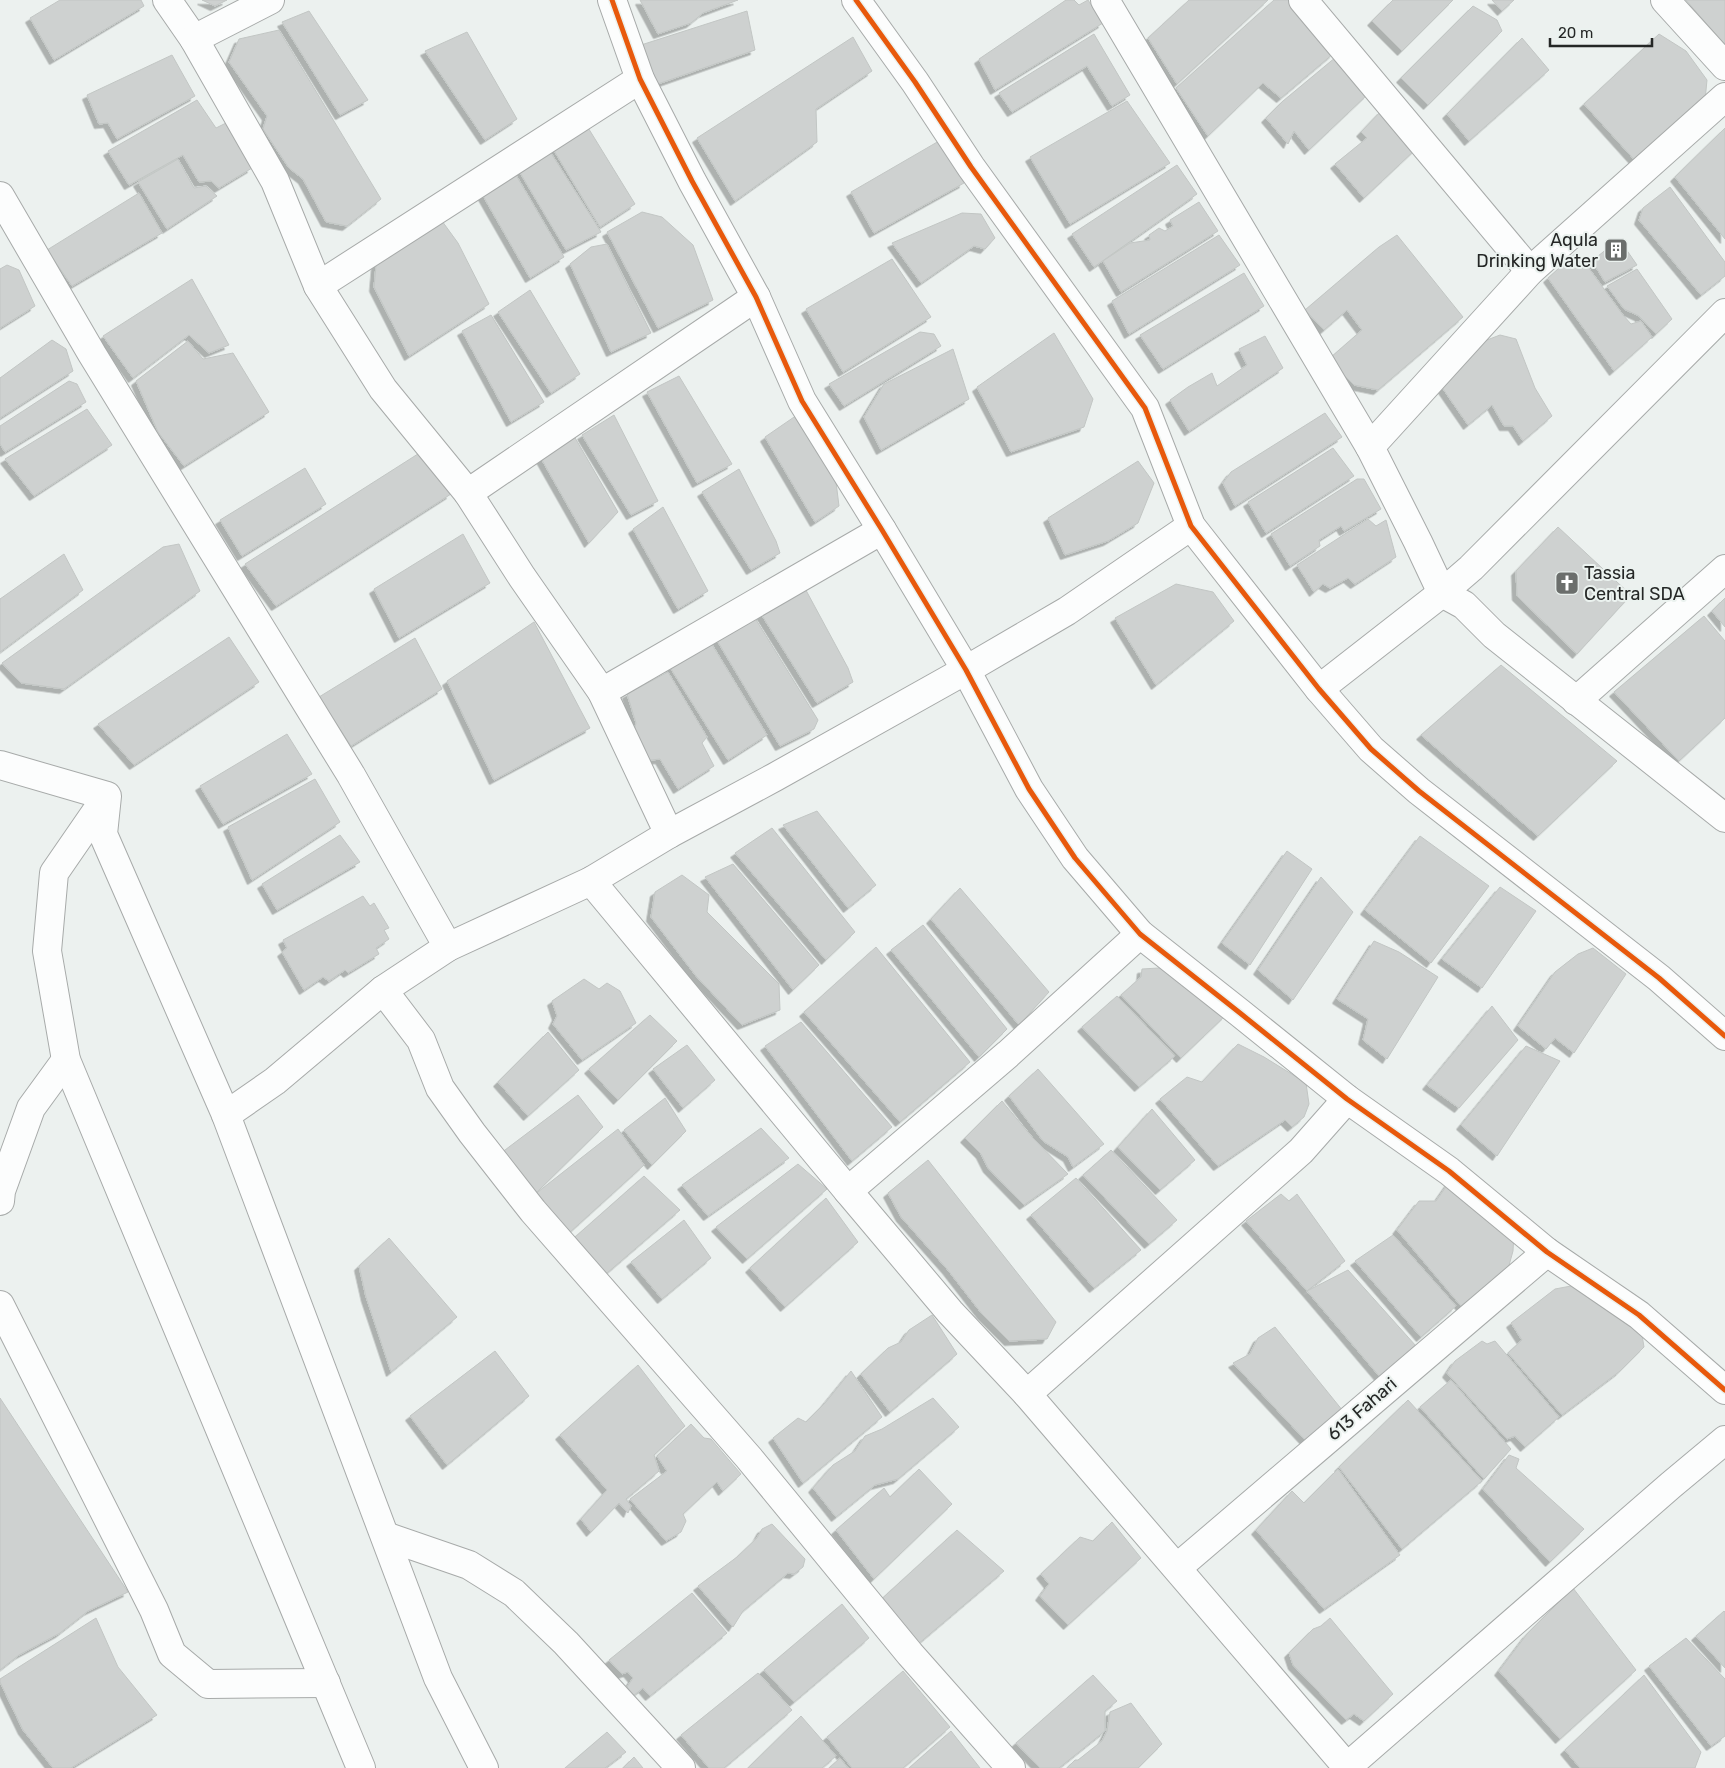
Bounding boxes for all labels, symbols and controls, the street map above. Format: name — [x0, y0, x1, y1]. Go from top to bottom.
scale bar — [1550, 15, 1652, 47]
text: 20 m — [1558, 24, 1593, 42]
place label: Aqula Drinking Water — [1476, 229, 1598, 272]
building icon: Aqula Drinking Water — [1603, 237, 1629, 263]
place label: Tassia Central SDA — [1584, 562, 1685, 605]
church icon: Tassia Central SDA — [1554, 570, 1580, 596]
street label: 613 Fahari — [1323, 1373, 1401, 1445]

